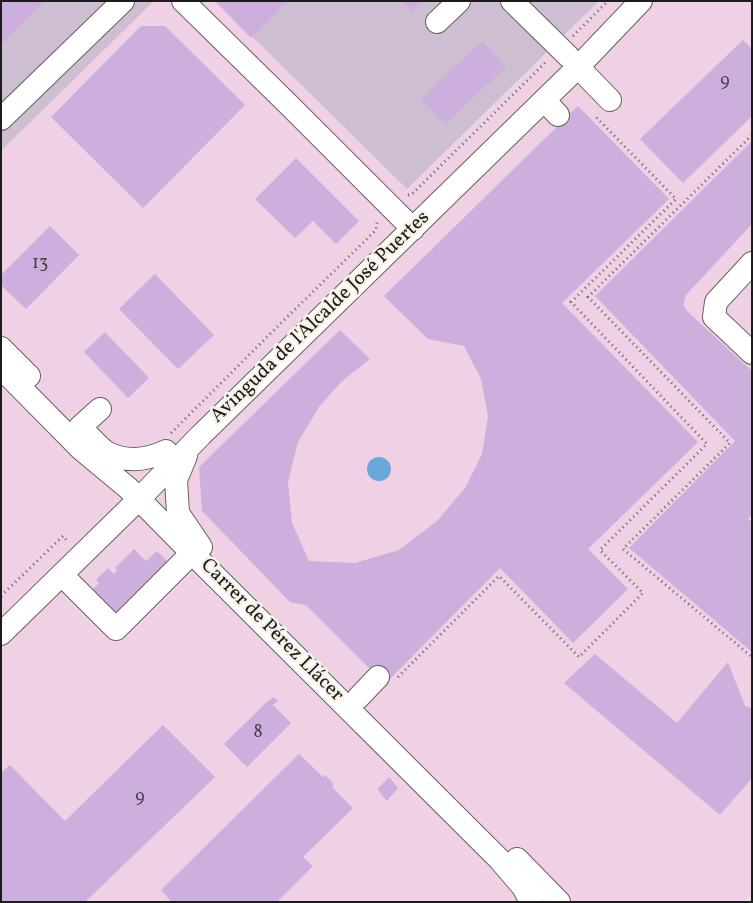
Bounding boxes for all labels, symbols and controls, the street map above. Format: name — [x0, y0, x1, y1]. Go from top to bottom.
house number: 9 — [720, 72, 730, 94]
street label: Avinguda de l'Alcalde José Puertes — [206, 207, 436, 429]
house number: 13 — [32, 254, 48, 276]
street label: Carrer de Pérez Llácer — [194, 554, 348, 708]
house number: 8 — [253, 723, 263, 745]
house number: 9 — [135, 788, 145, 810]

